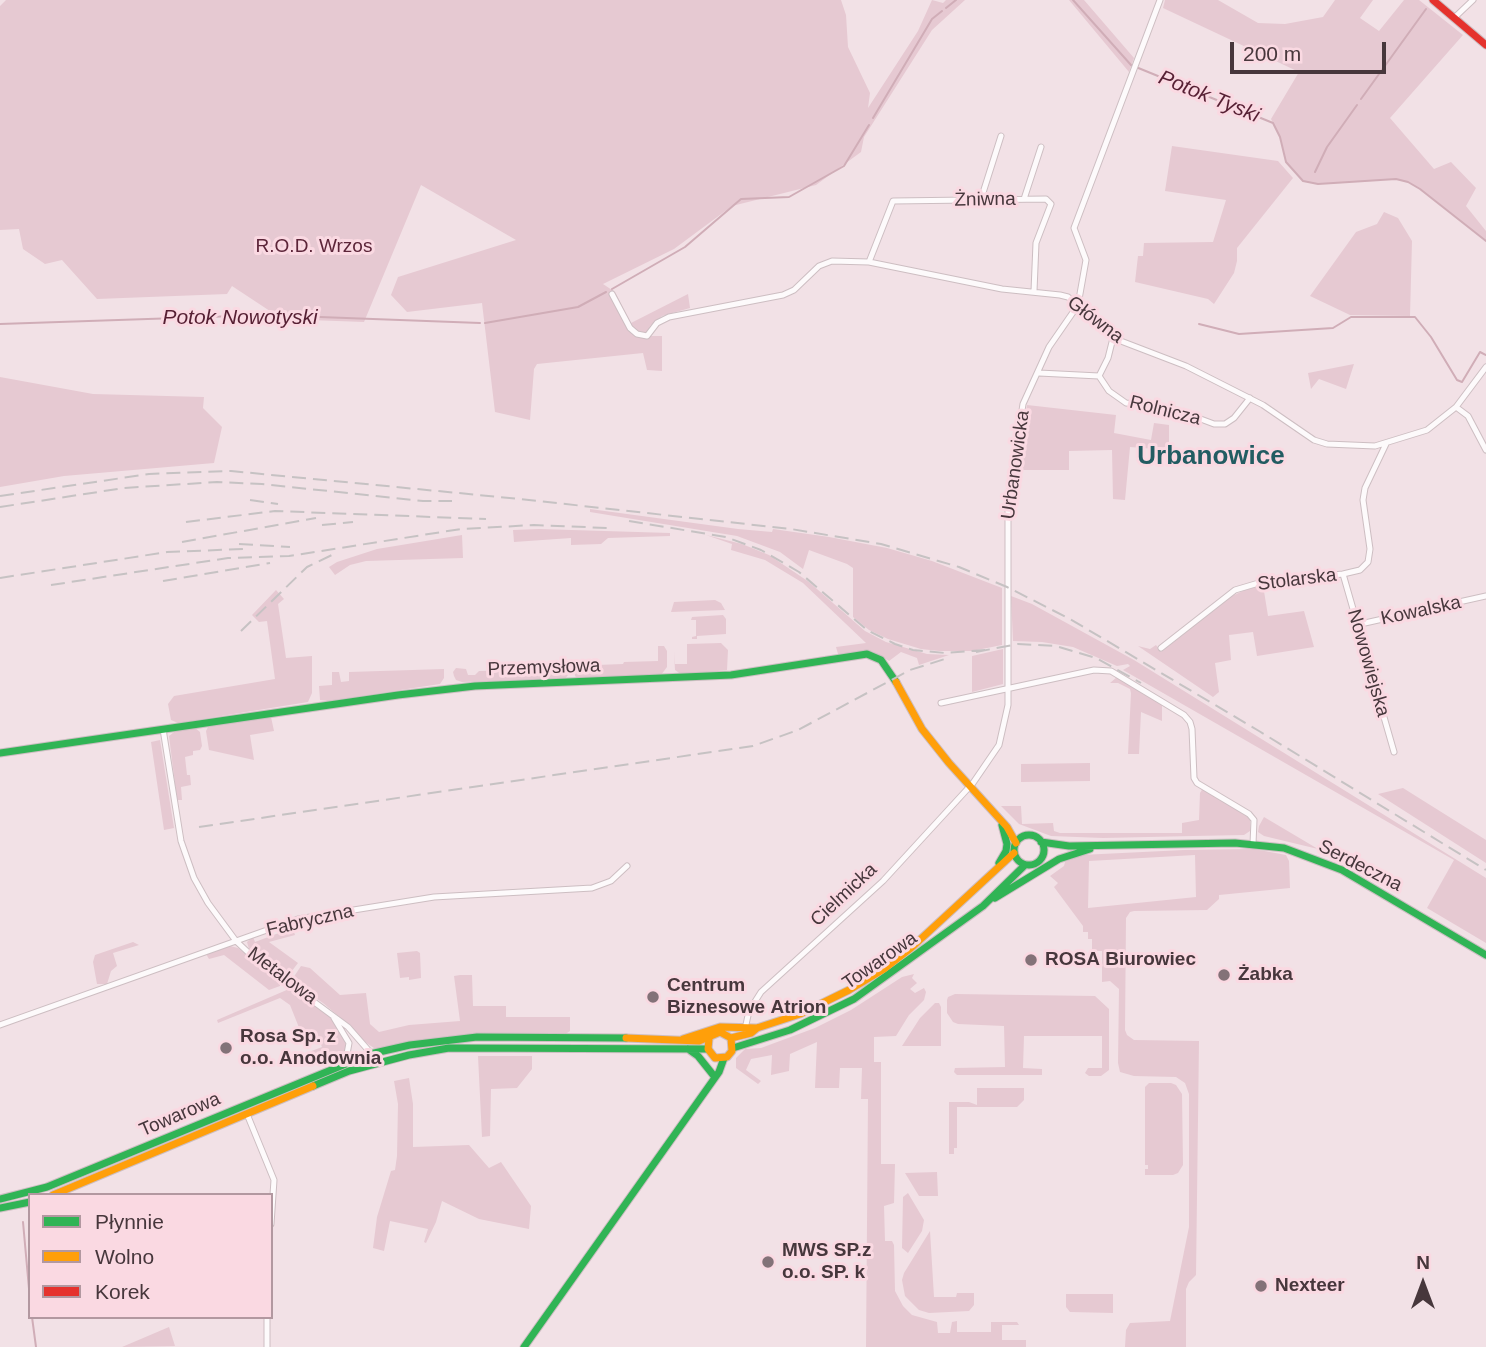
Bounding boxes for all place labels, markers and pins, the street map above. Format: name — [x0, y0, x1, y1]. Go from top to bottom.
place label: ROSA Biurowiec — [1045, 949, 1196, 971]
marker: ROSA Biurowiec — [1023, 952, 1039, 968]
place label: Żabka — [1238, 964, 1293, 986]
marker: Żabka — [1216, 967, 1232, 983]
place label: Centrum Biznesowe Atrion — [667, 975, 826, 1019]
marker: Centrum Biznesowe Atrion — [645, 989, 661, 1005]
place label: Rosa Sp. z o.o. Anodownia — [240, 1026, 381, 1070]
marker: Rosa Sp. z o.o. Anodownia — [218, 1040, 234, 1056]
place label: MWS SP.z o.o. SP. k — [782, 1240, 871, 1284]
marker: MWS SP.z o.o. SP. k — [760, 1254, 776, 1270]
place label: Nexteer — [1275, 1275, 1345, 1297]
marker: Nexteer — [1253, 1278, 1269, 1294]

